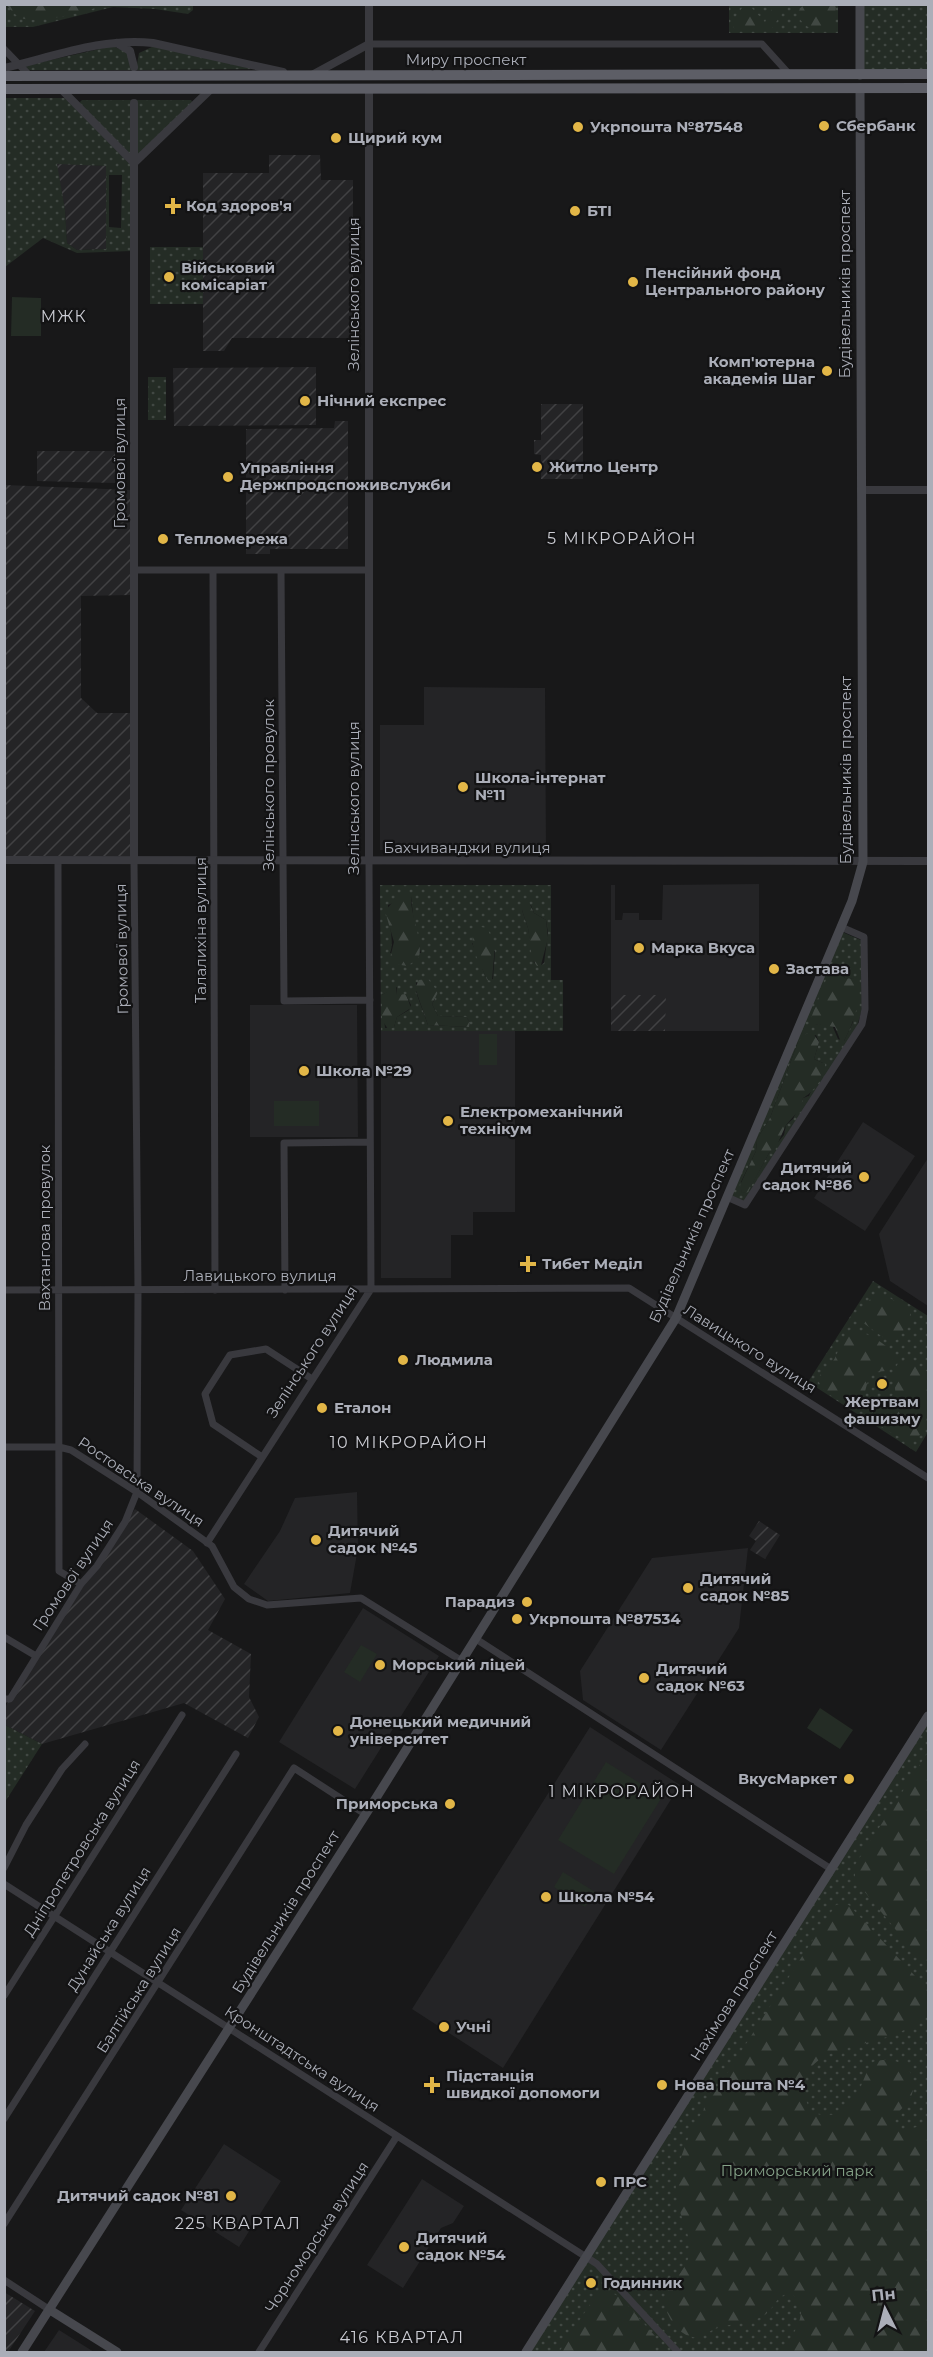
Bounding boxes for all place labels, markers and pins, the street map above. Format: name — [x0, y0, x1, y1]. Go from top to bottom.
place label: Сбербанк — [836, 116, 916, 135]
place label: Укрпошта №87548 — [590, 117, 743, 136]
marker: Сбербанк — [817, 119, 831, 133]
marker: Укрпошта №87548 — [571, 120, 585, 134]
place label: Щирий кум — [348, 128, 442, 147]
marker: Щирий кум — [329, 131, 343, 145]
place label: Код здоров'я — [186, 196, 292, 215]
marker: Код здоров'я — [164, 197, 182, 215]
place label: БТІ — [587, 201, 612, 220]
marker: БТІ — [568, 204, 582, 218]
place label: Військовий комісаріат — [181, 258, 275, 294]
place label: Пенсійний фонд Центрального району — [645, 263, 826, 299]
marker: Військовий комісаріат — [162, 270, 176, 284]
marker: Пенсійний фонд Центрального району — [626, 275, 640, 289]
place label: Комп'ютерна академія Шаг — [704, 352, 815, 388]
marker: Комп'ютерна академія Шаг — [820, 364, 834, 378]
place label: Нічний експрес — [317, 391, 447, 410]
marker: Нічний експрес — [298, 394, 312, 408]
place label: Житло Центр — [549, 457, 658, 476]
place label: Управління Держпродспоживслужби — [240, 458, 451, 494]
marker: Житло Центр — [530, 460, 544, 474]
marker: Управління Держпродспоживслужби — [221, 470, 235, 484]
place label: Тепломережа — [175, 529, 288, 548]
marker: Тепломережа — [156, 532, 170, 546]
place label: Школа-інтернат №11 — [475, 768, 606, 804]
marker: Школа-інтернат №11 — [456, 780, 470, 794]
place label: Марка Вкуса — [651, 938, 755, 957]
marker: Марка Вкуса — [632, 941, 646, 955]
place label: Застава — [785, 959, 849, 978]
marker: Застава — [767, 962, 781, 976]
place label: Школа №29 — [316, 1061, 412, 1080]
marker: Школа №29 — [297, 1064, 311, 1078]
place label: Електромеханічний технікум — [460, 1102, 623, 1138]
marker: Електромеханічний технікум — [441, 1114, 455, 1128]
place label: Дитячий садок №86 — [762, 1158, 852, 1194]
marker: Дитячий садок №86 — [857, 1170, 871, 1184]
place label: Тибет Меділ — [542, 1254, 643, 1273]
marker: Тибет Меділ — [519, 1255, 537, 1273]
place label: Людмила — [415, 1350, 493, 1369]
marker: Людмила — [396, 1353, 410, 1367]
marker: Жертвам фашизму — [875, 1377, 889, 1391]
place label: Жертвам фашизму — [844, 1392, 921, 1428]
place label: Еталон — [334, 1398, 391, 1417]
marker: Еталон — [315, 1401, 329, 1415]
place label: Дитячий садок №45 — [328, 1521, 418, 1557]
marker: Дитячий садок №45 — [309, 1533, 323, 1547]
place label: Дитячий садок №85 — [700, 1569, 789, 1605]
marker: Дитячий садок №85 — [681, 1581, 695, 1595]
place label: Парадиз — [445, 1592, 515, 1611]
marker: Парадиз — [520, 1595, 534, 1609]
place label: Укрпошта №87534 — [529, 1609, 681, 1628]
marker: Укрпошта №87534 — [510, 1612, 524, 1626]
place label: Морський ліцей — [392, 1655, 525, 1674]
marker: Морський ліцей — [373, 1658, 387, 1672]
place label: Дитячий садок №63 — [656, 1659, 745, 1695]
marker: Дитячий садок №63 — [637, 1671, 651, 1685]
place label: Донецький медичний університет — [349, 1712, 531, 1748]
marker: Донецький медичний університет — [331, 1724, 345, 1738]
place label: ВкусМаркет — [738, 1769, 837, 1788]
marker: ВкусМаркет — [842, 1772, 856, 1786]
place label: Приморська — [336, 1794, 438, 1813]
marker: Приморська — [443, 1797, 457, 1811]
place label: Школа №54 — [558, 1887, 655, 1906]
marker: Школа №54 — [539, 1890, 553, 1904]
place label: Учні — [456, 2017, 491, 2036]
marker: Учні — [437, 2020, 451, 2034]
place label: Підстанція швидкої допомоги — [446, 2066, 600, 2102]
place label: Нова Пошта №4 — [674, 2075, 806, 2094]
marker: Підстанція швидкої допомоги — [423, 2076, 441, 2094]
marker: Нова Пошта №4 — [655, 2078, 669, 2092]
place label: ПРС — [613, 2172, 647, 2191]
marker: ПРС — [594, 2175, 608, 2189]
place label: Дитячий садок №81 — [57, 2186, 219, 2205]
marker: Дитячий садок №81 — [224, 2189, 238, 2203]
place label: Дитячий садок №54 — [416, 2228, 506, 2264]
marker: Дитячий садок №54 — [397, 2240, 411, 2254]
place label: Годинник — [603, 2273, 683, 2292]
marker: Годинник — [584, 2276, 598, 2290]

